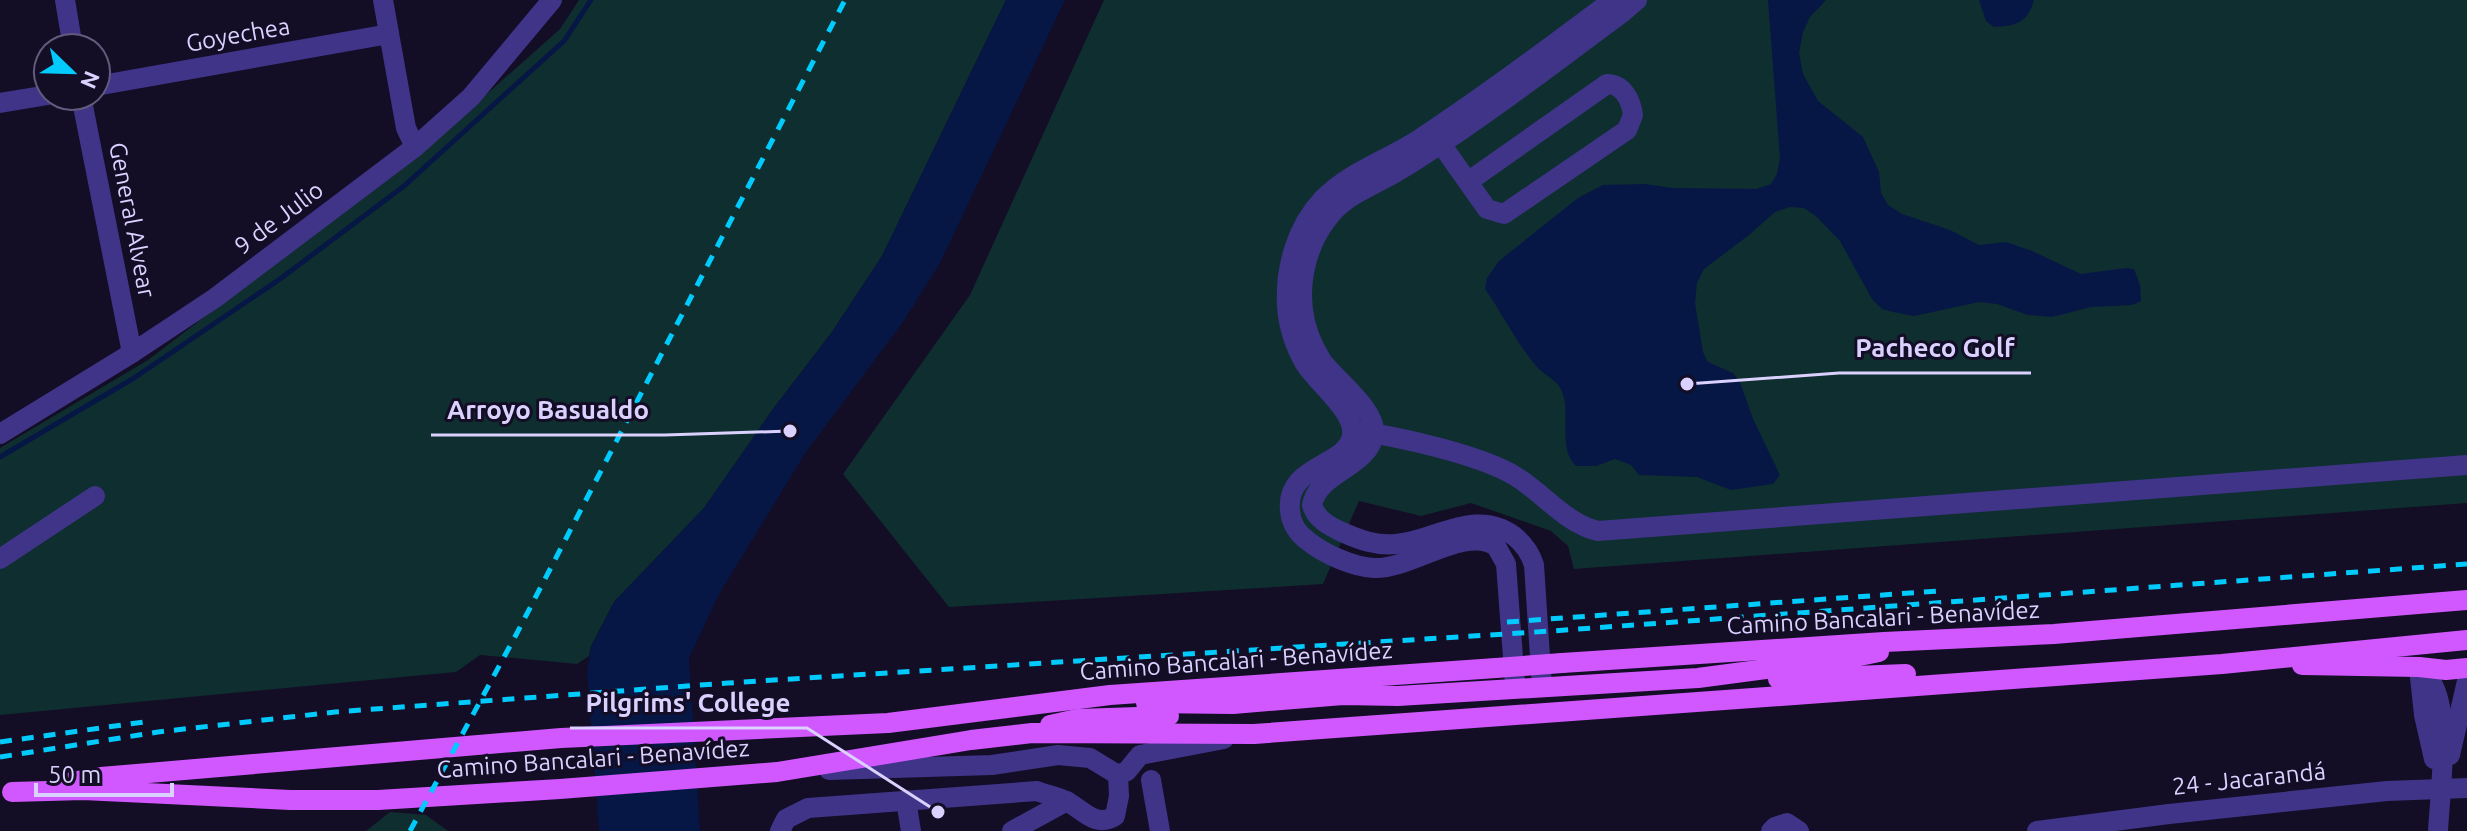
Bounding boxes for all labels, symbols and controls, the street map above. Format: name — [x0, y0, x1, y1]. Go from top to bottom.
street label: Goyechea — [184, 12, 292, 57]
north arrow — [32, 32, 112, 112]
text: N — [76, 68, 106, 92]
street label: General Alvear — [104, 140, 161, 300]
street label: 9 de Julio — [229, 176, 328, 260]
callout: Pacheco Golf — [1839, 323, 2031, 373]
text: Pacheco Golf — [1855, 333, 2015, 362]
callout: Arroyo Basualdo — [431, 385, 665, 435]
text: Arroyo Basualdo — [447, 395, 649, 424]
street label: Camino Bancalari - Benavídez — [1726, 596, 2040, 639]
street label: Camino Bancalari - Benavídez — [1079, 636, 1393, 685]
callout: Pilgrims' College — [570, 678, 807, 728]
text: Pilgrims' College — [585, 688, 791, 717]
street label: Camino Bancalari - Benavídez — [436, 734, 750, 783]
scale bar — [36, 747, 172, 797]
street label: 24 - Jacarandá — [2171, 757, 2327, 800]
text: 50 m — [48, 761, 101, 788]

